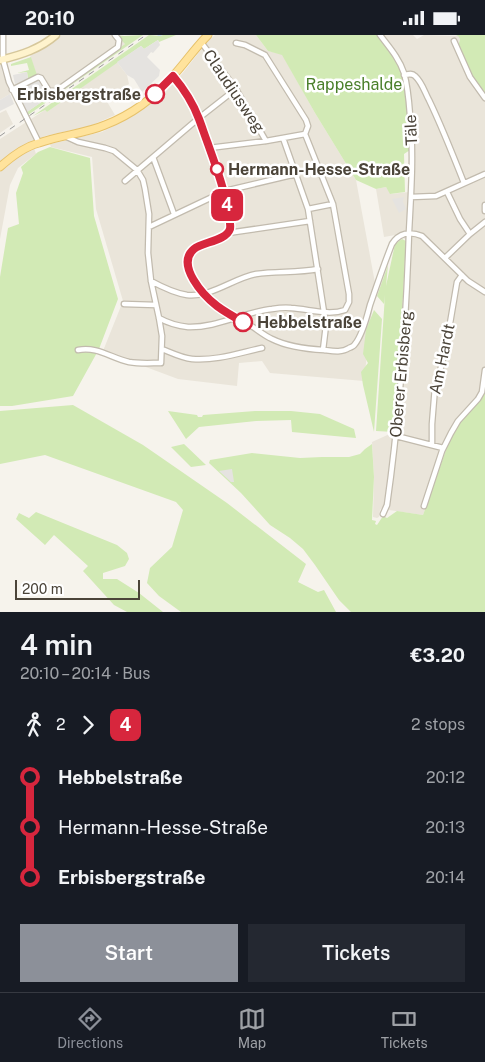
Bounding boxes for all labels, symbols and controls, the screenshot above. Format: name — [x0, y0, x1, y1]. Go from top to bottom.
text: 20:10 — [25, 7, 75, 29]
street label: Claudiusweg — [199, 46, 269, 136]
park label: Rappeshalde — [306, 75, 402, 94]
marker: Erbisbergstraße — [145, 84, 165, 104]
place label: Erbisbergstraße — [17, 85, 141, 104]
street label: Täle — [401, 114, 421, 146]
place label: Hermann-Hesse-Straße — [228, 160, 410, 179]
marker: Hermann-Hesse-Straße — [210, 162, 224, 176]
line badge: 4 — [211, 189, 243, 221]
text: 4 — [221, 194, 233, 215]
street label: Oberer Erbisberg — [386, 310, 416, 438]
marker: Hebbelstraße — [233, 312, 253, 332]
place label: Hebbelstraße — [257, 313, 362, 332]
street label: Am Hardt — [425, 322, 459, 396]
scale bar — [15, 577, 140, 600]
text: 200 m — [22, 581, 63, 597]
text: 4 min — [20, 628, 93, 661]
text: €3.20 — [410, 644, 465, 666]
text: 20:10 – 20:14 · Bus — [20, 664, 150, 683]
icon: walk — [20, 711, 48, 739]
icon: forward — [74, 711, 102, 739]
text: 4 — [120, 714, 131, 735]
text: 2 — [56, 715, 66, 734]
text: 2 stops — [411, 715, 465, 734]
text: Hebbelstraße — [58, 766, 183, 788]
text: 20:12 — [426, 768, 465, 787]
text: Hermann-Hesse-Straße — [58, 816, 268, 838]
text: 20:13 — [425, 818, 465, 837]
text: Erbisbergstraße — [58, 866, 205, 888]
text: 20:14 — [425, 868, 465, 887]
button: Start — [20, 924, 238, 982]
button: Tickets — [248, 924, 465, 982]
tab: Directions — [57, 1005, 123, 1051]
tab: Map — [238, 1005, 266, 1051]
tab: Tickets — [381, 1005, 428, 1051]

